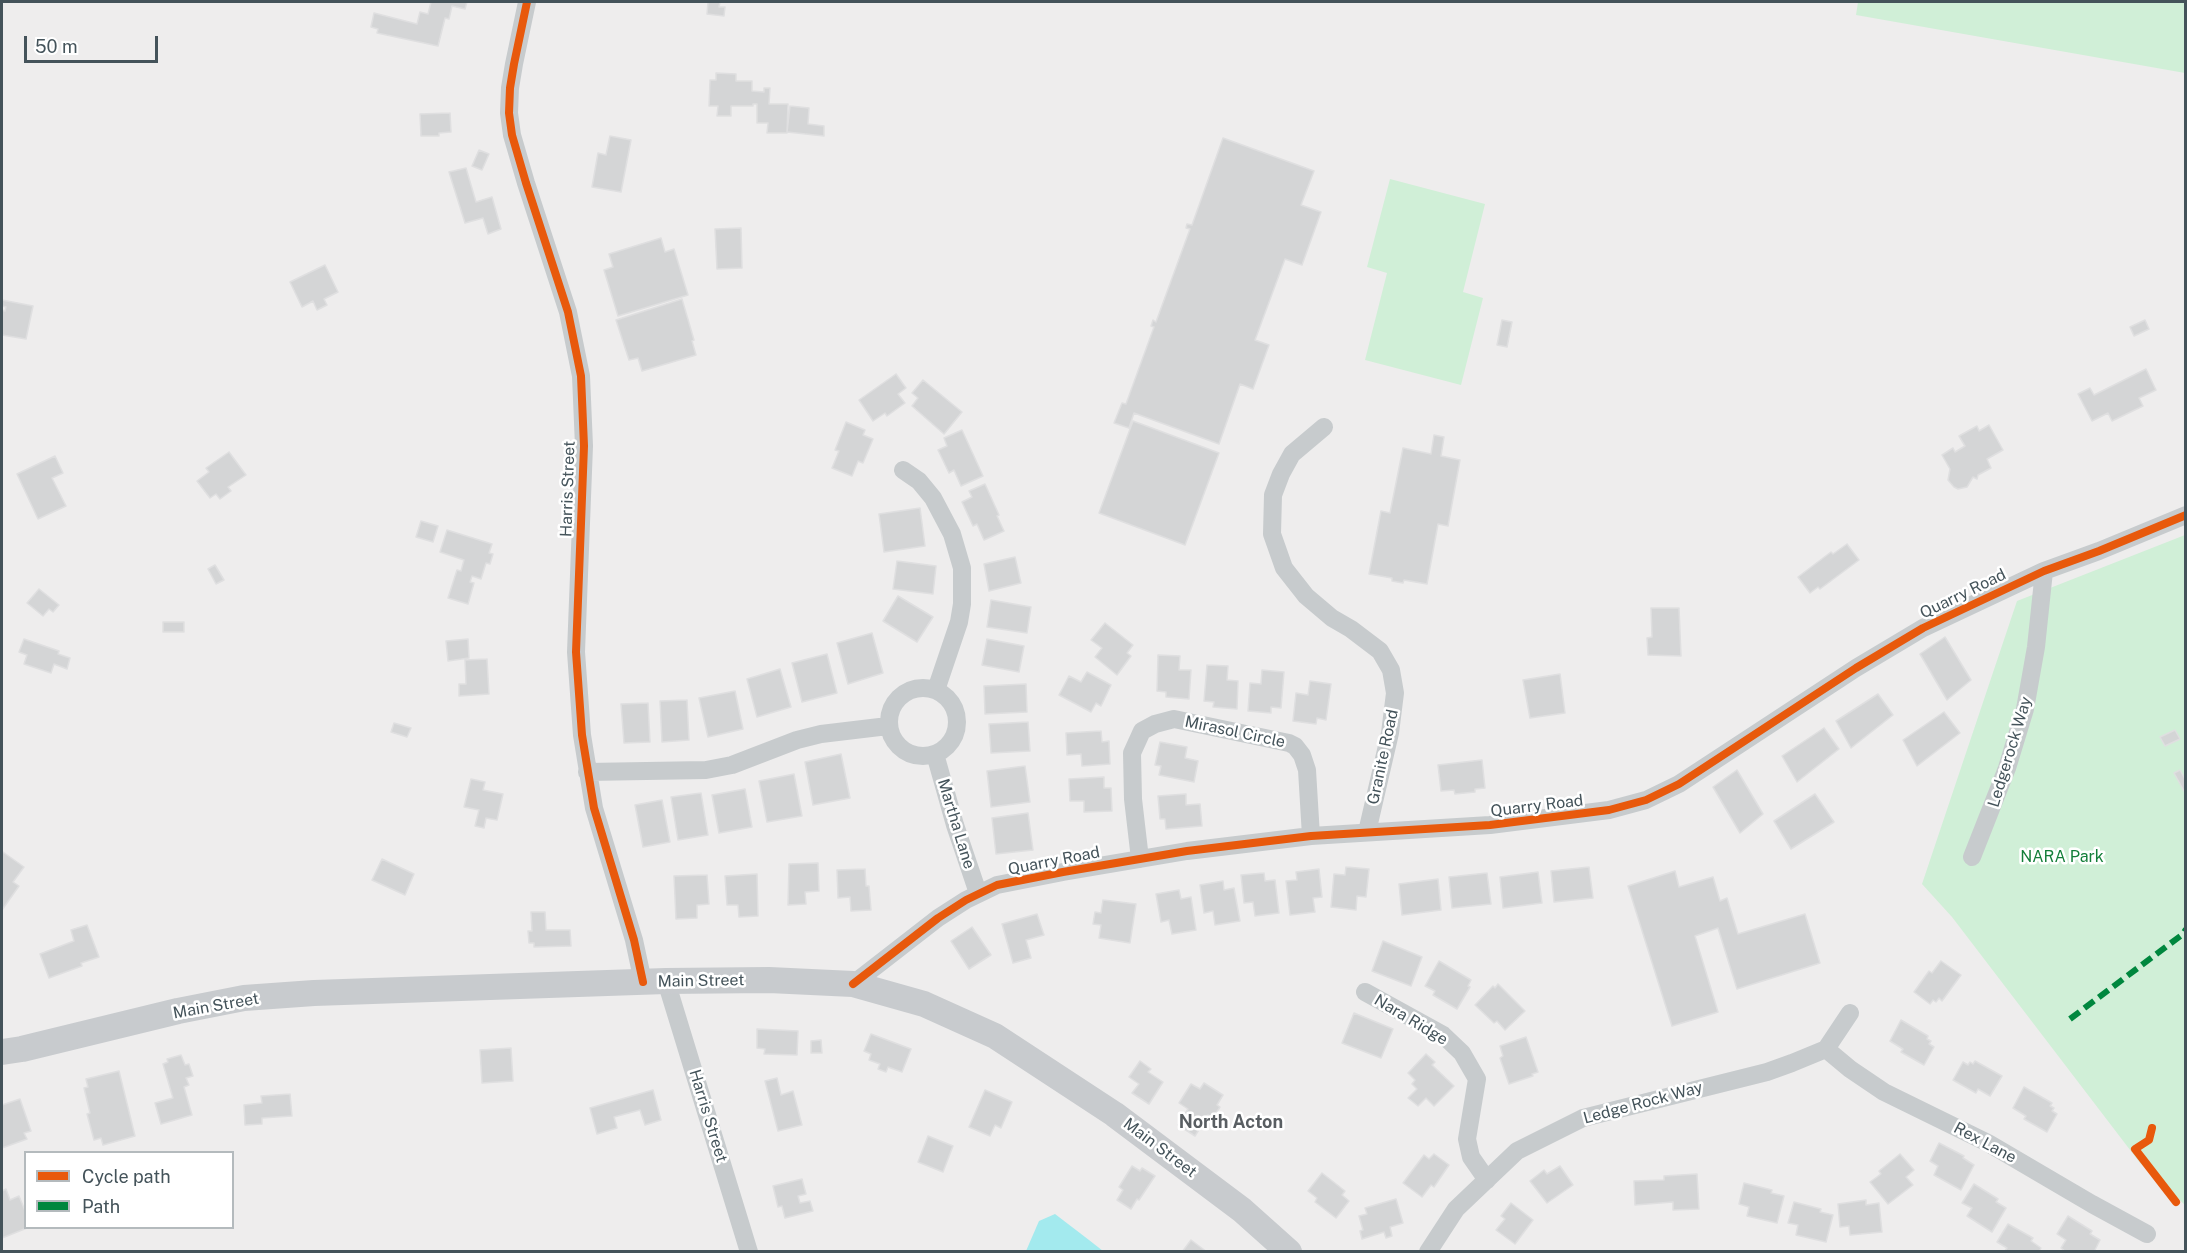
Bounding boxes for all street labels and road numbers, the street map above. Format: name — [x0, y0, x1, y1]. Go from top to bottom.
street label: Harris Street — [557, 441, 579, 537]
street label: Quarry Road — [1917, 565, 2009, 623]
street label: Ledgerock Way — [1984, 694, 2036, 810]
street label: Granite Road — [1364, 708, 1402, 806]
street label: Mirasol Circle — [1183, 712, 1287, 752]
street label: Martha Lane — [933, 777, 979, 871]
street label: Quarry Road — [1490, 791, 1584, 821]
street label: Quarry Road — [1006, 843, 1102, 879]
street label: Main Street — [657, 971, 745, 991]
street label: Main Street — [172, 989, 260, 1023]
street label: Nara Ridge — [1371, 991, 1451, 1049]
street label: Harris Street — [685, 1067, 731, 1165]
street label: Ledge Rock Way — [1581, 1078, 1705, 1128]
street label: Main Street — [1120, 1114, 1200, 1182]
street label: Rex Lane — [1950, 1119, 2020, 1167]

